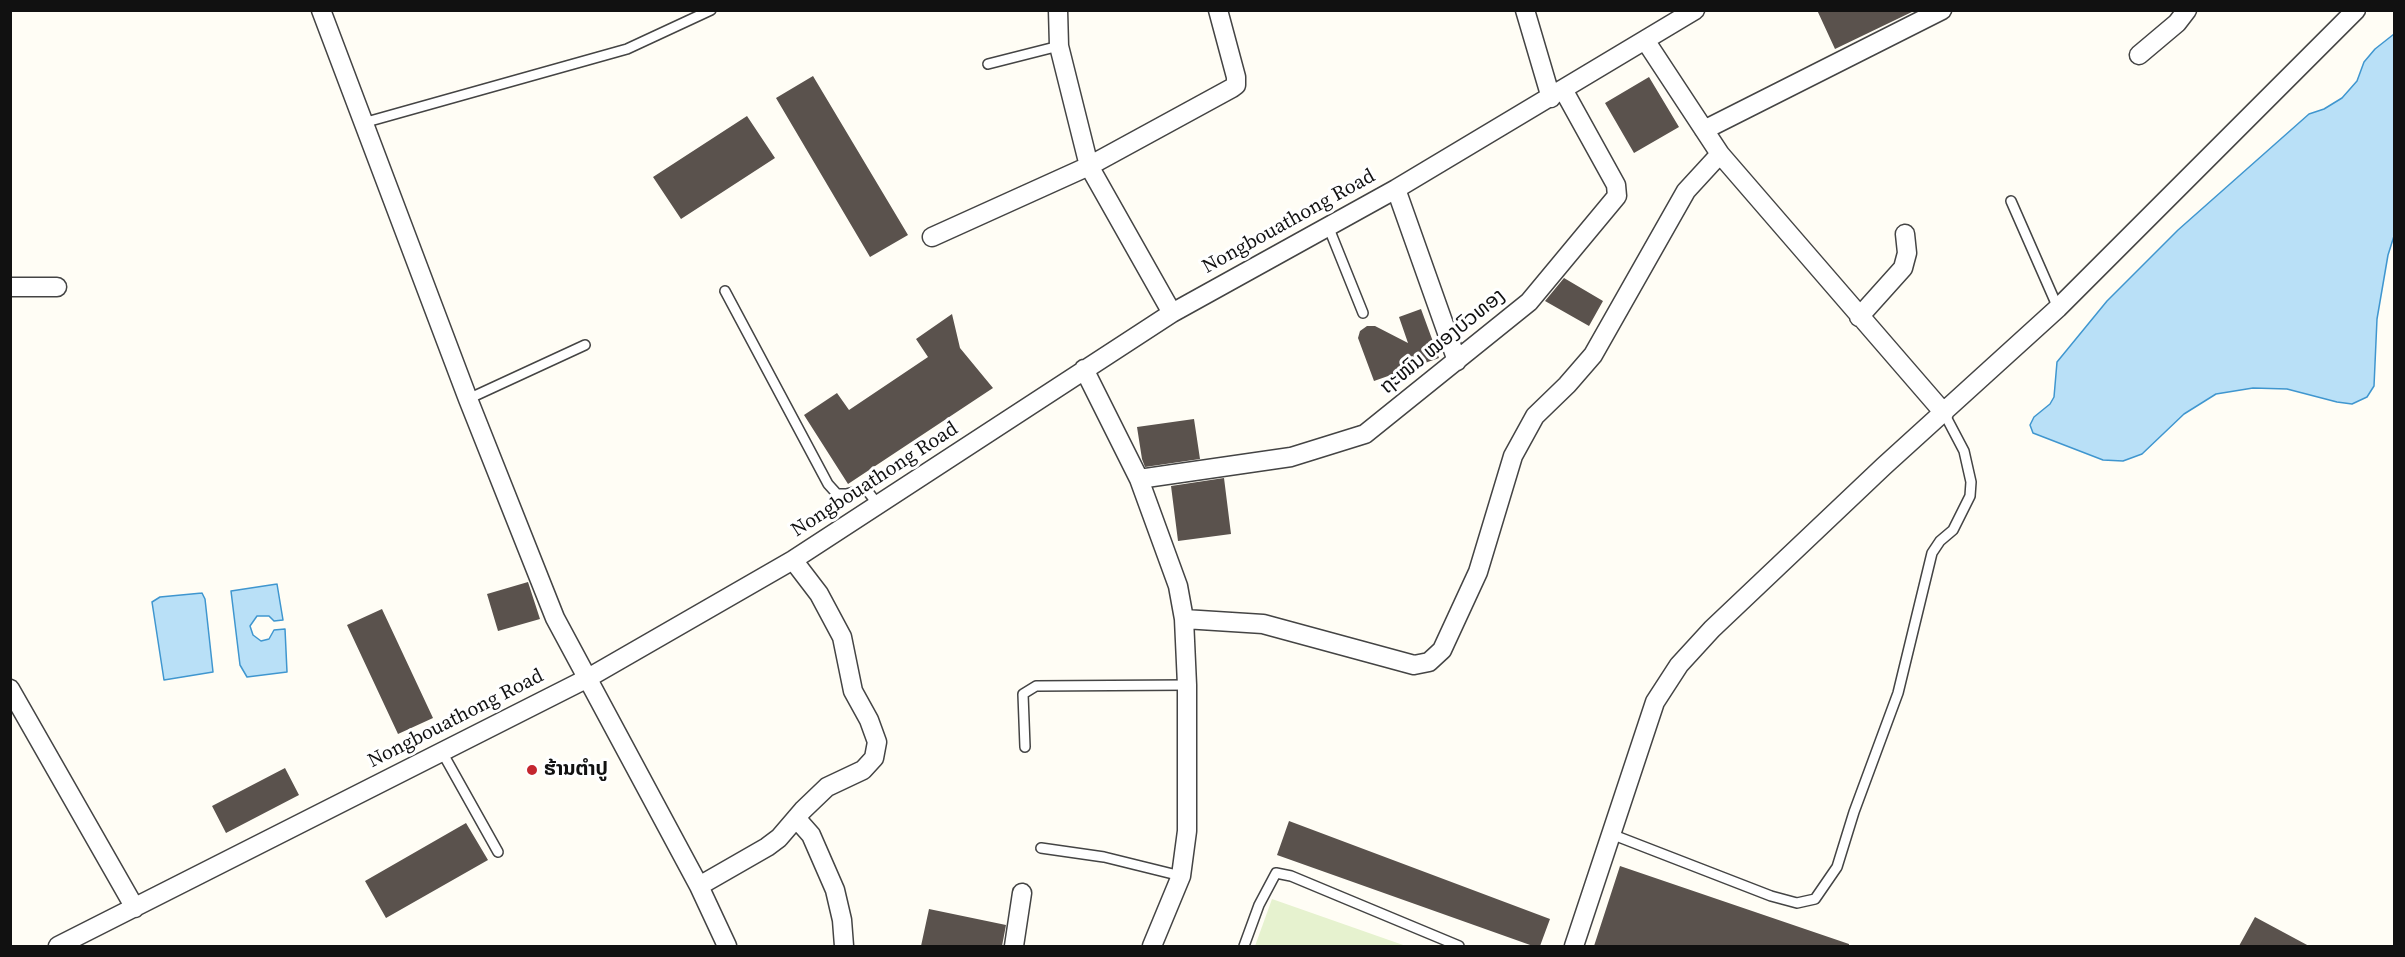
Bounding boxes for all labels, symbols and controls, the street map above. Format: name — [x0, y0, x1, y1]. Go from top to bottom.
street label: Nongbouathong Road — [1198, 165, 1380, 279]
street label: ຖະໜົນ ໝອງບົວທອງ — [1376, 284, 1510, 400]
street label: Nongbouathong Road — [787, 417, 963, 543]
street label: Nongbouathong Road — [364, 664, 548, 774]
place label: ຮ້ານຕຳປູ — [544, 758, 608, 782]
marker: ຮ້ານຕຳປູ — [525, 763, 539, 777]

